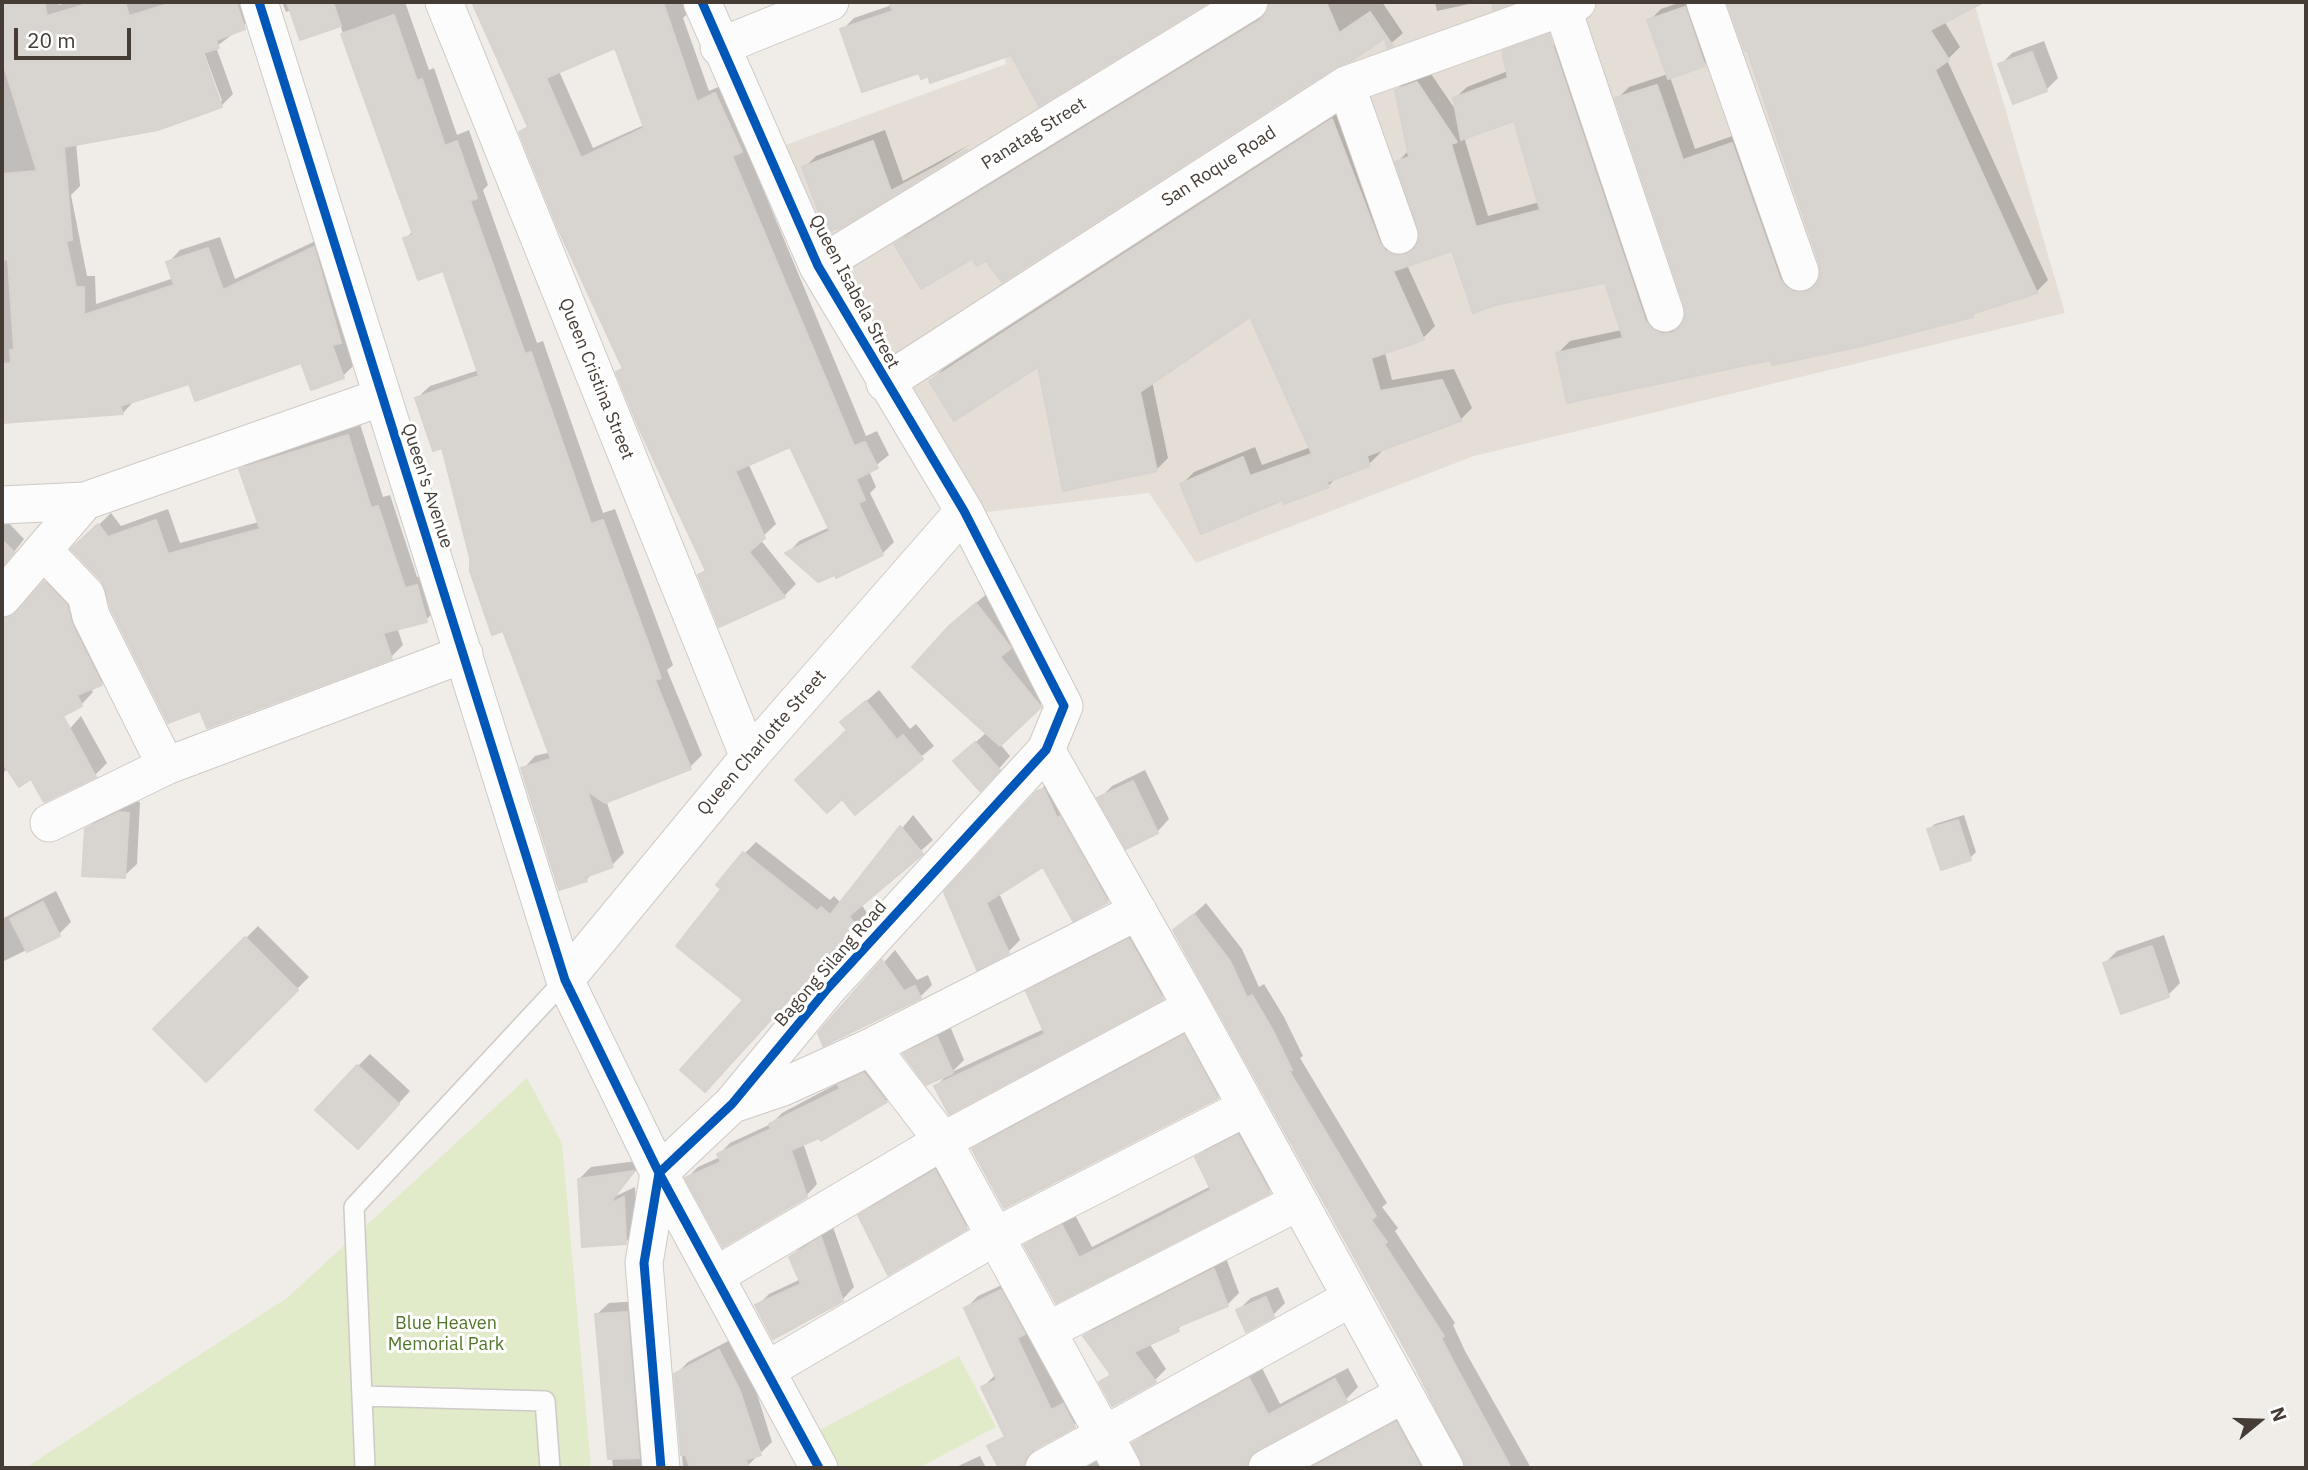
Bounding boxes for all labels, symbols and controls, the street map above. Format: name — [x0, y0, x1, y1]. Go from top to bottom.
scale bar — [18, 14, 135, 58]
text: 20 m — [27, 26, 76, 54]
street label: Panatag Street — [978, 93, 1090, 175]
street label: San Roque Road — [1158, 122, 1280, 212]
street label: Queen Isabela Street — [804, 211, 904, 373]
street label: Queen Cristina Street — [554, 295, 638, 463]
street label: Queen's Avenue — [397, 421, 457, 551]
street label: Queen Charlotte Street — [693, 666, 831, 820]
street label: Bagong Silang Road — [770, 897, 892, 1031]
park label: Blue Heaven Memorial Park — [388, 1313, 504, 1356]
north arrow — [2224, 1386, 2294, 1456]
text: N — [2265, 1404, 2292, 1425]

